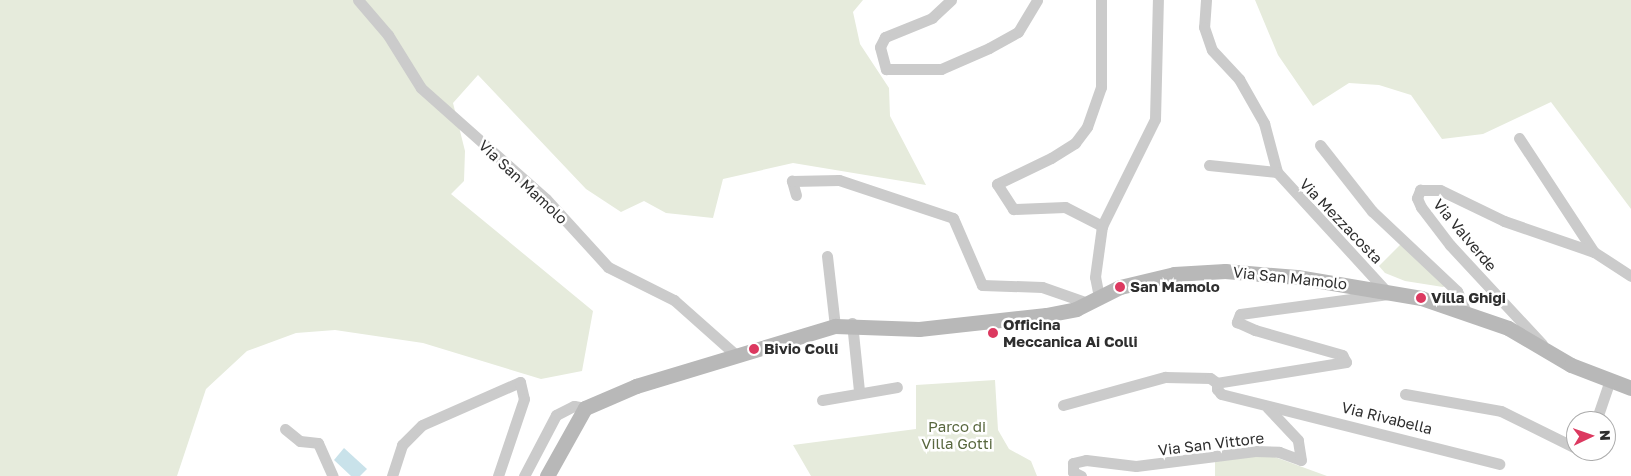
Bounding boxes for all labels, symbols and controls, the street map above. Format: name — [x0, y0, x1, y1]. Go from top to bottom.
street label: Via San Mamolo — [475, 136, 571, 228]
street label: Via Mezzacosta — [1296, 175, 1386, 267]
street label: Via Valverde — [1430, 195, 1500, 275]
street label: Via San Mamolo — [1232, 263, 1348, 293]
place label: San Mamolo — [1130, 278, 1220, 296]
marker: San Mamolo — [1114, 281, 1126, 293]
place label: Villa Ghigi — [1431, 289, 1506, 307]
marker: Villa Ghigi — [1415, 292, 1427, 304]
place label: Officina Meccanica Ai Colli — [1003, 315, 1138, 350]
marker: Officina Meccanica Ai Colli — [987, 327, 999, 339]
place label: Bivio Colli — [764, 340, 838, 358]
marker: Bivio Colli — [748, 343, 760, 355]
street label: Via Rivabella — [1340, 398, 1434, 438]
north arrow — [1566, 411, 1616, 461]
park label: Parco di Villa Gotti — [921, 417, 993, 452]
street label: Via San Vittore — [1157, 429, 1265, 459]
text: N — [1597, 429, 1614, 441]

